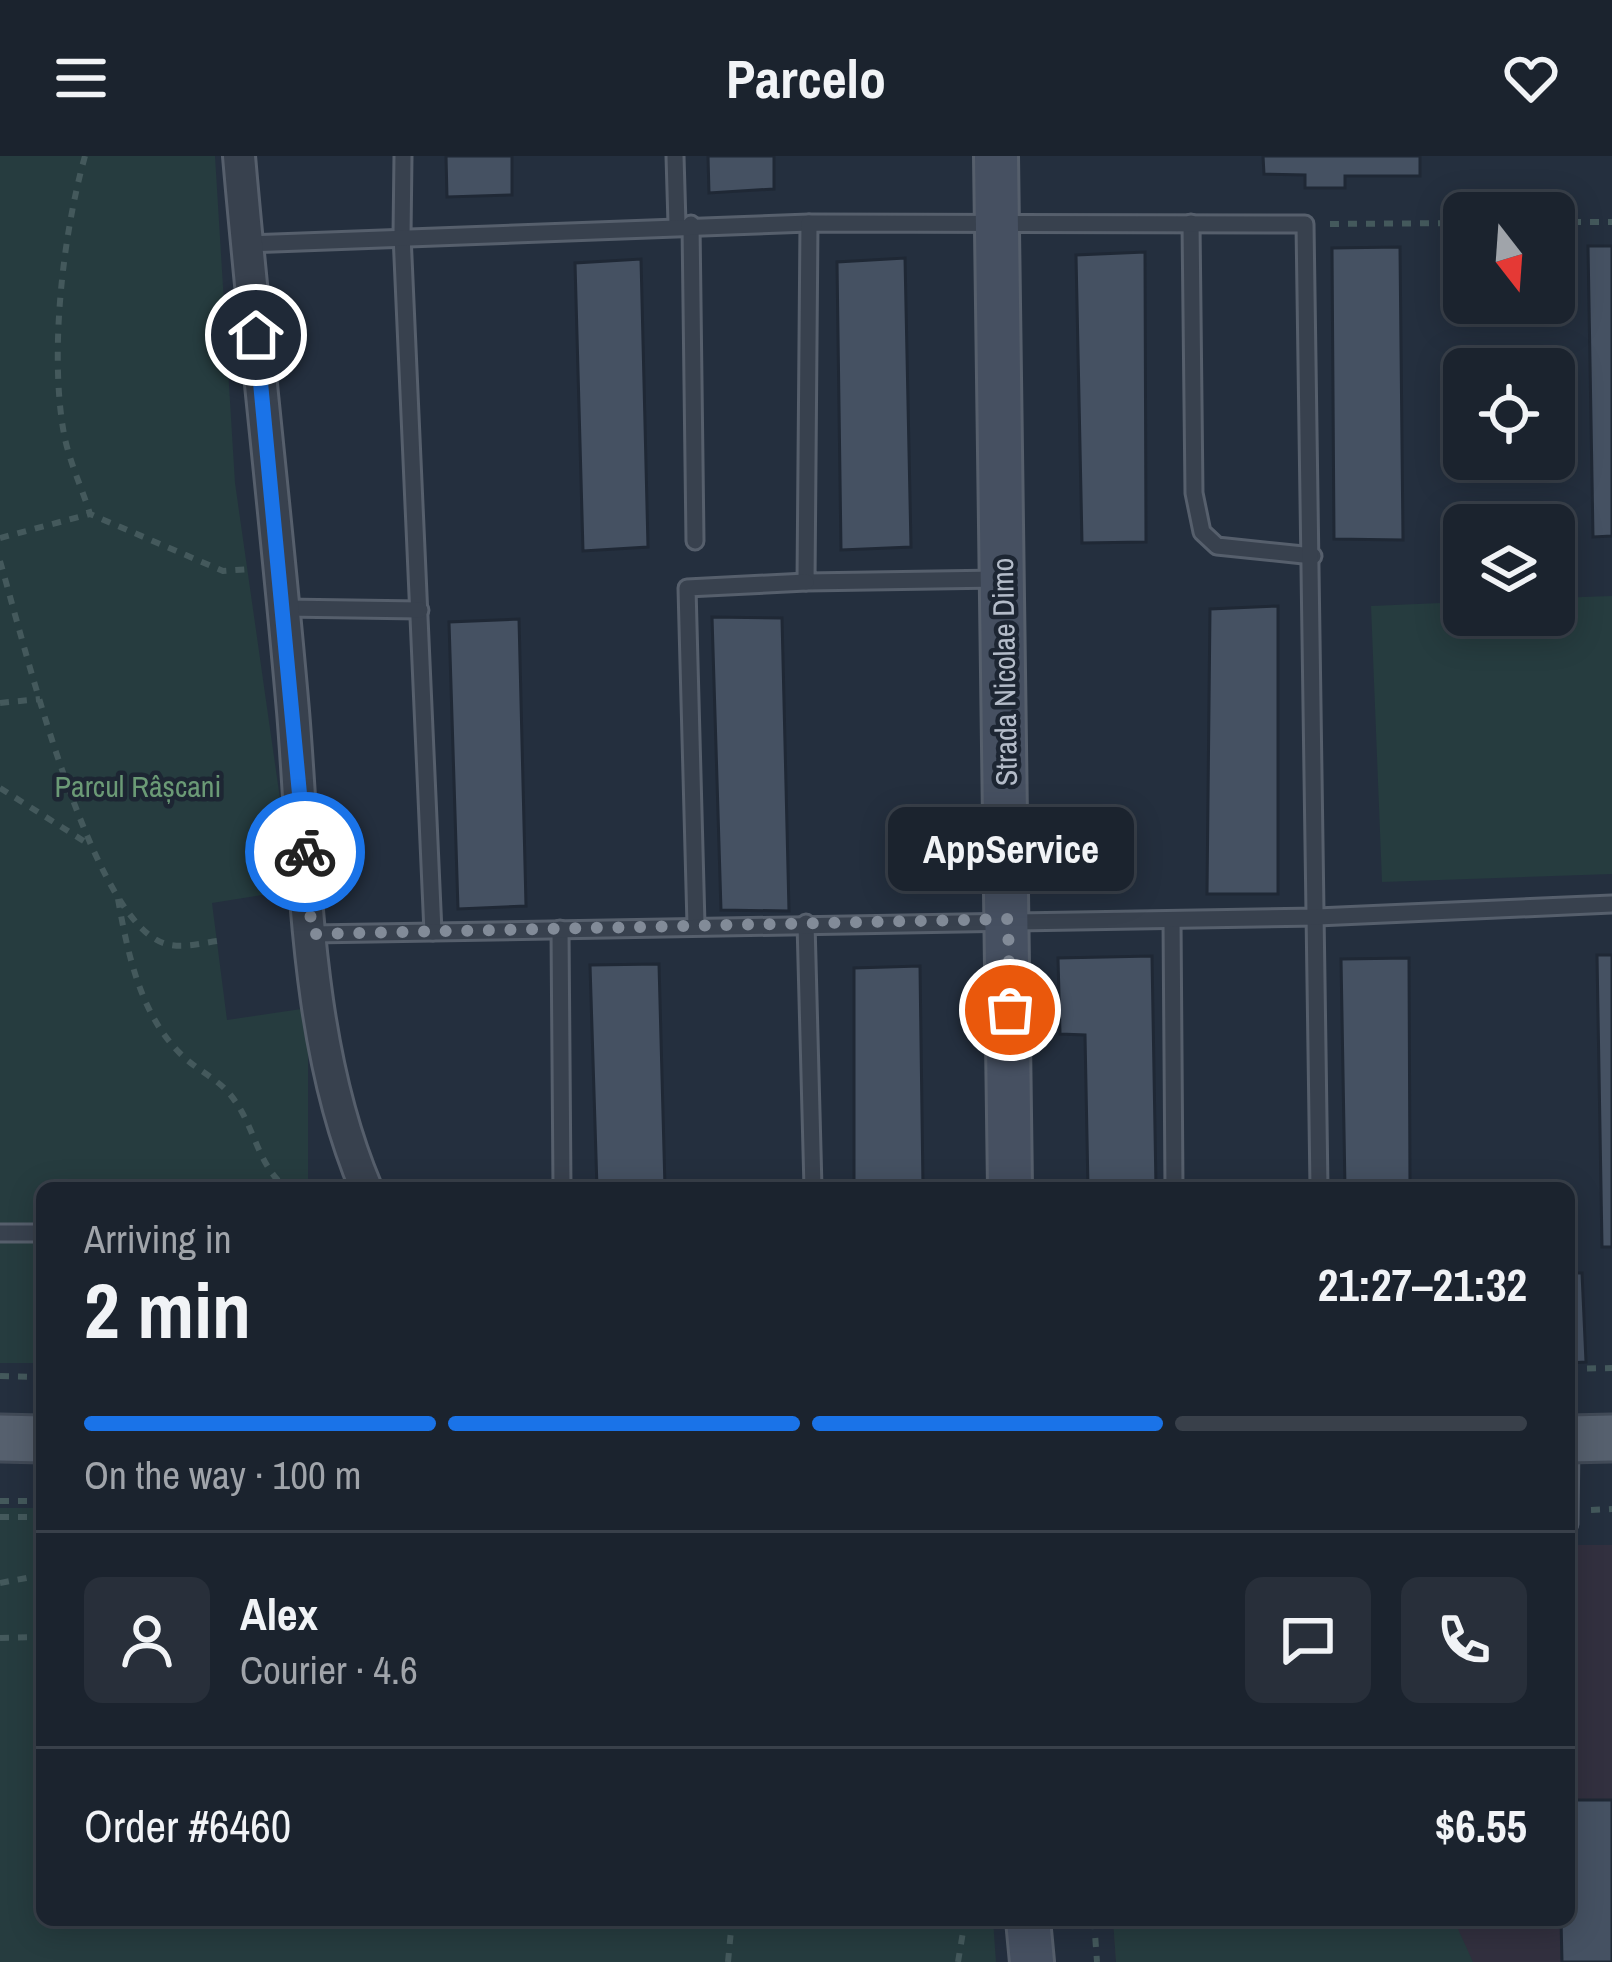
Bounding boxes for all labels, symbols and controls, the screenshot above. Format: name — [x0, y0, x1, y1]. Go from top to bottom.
text: Parcelo — [726, 42, 886, 115]
icon: menu — [48, 45, 114, 111]
icon: heart — [1498, 45, 1564, 111]
north arrow — [1443, 192, 1575, 324]
map controls — [1443, 192, 1575, 636]
pin — [205, 284, 307, 386]
icon: home — [223, 302, 289, 368]
button: locate — [1443, 348, 1575, 480]
button: layers — [1443, 504, 1575, 636]
street label: Strada Nicolae Dimo — [982, 557, 1026, 787]
park label: Parcul Râșcani — [55, 766, 221, 806]
courier — [245, 792, 365, 912]
callout: AppService — [887, 806, 1133, 890]
icon: bike — [272, 819, 338, 885]
text: AppService — [923, 823, 1099, 875]
pin — [959, 959, 1061, 1061]
icon: bag — [977, 977, 1043, 1043]
text: Arriving in — [84, 1213, 232, 1265]
text: 21:27–21:32 — [1318, 1254, 1527, 1315]
text: 2 min — [84, 1257, 251, 1362]
text: On the way · 100 m — [84, 1449, 361, 1501]
button: person — [84, 1577, 210, 1703]
button: chat — [1245, 1577, 1371, 1703]
button: phone — [1401, 1577, 1527, 1703]
text: Alex — [240, 1583, 318, 1644]
text: Courier · 4.6 — [240, 1644, 418, 1696]
text: Order #6460 — [84, 1795, 291, 1856]
text: $6.55 — [1435, 1795, 1527, 1856]

